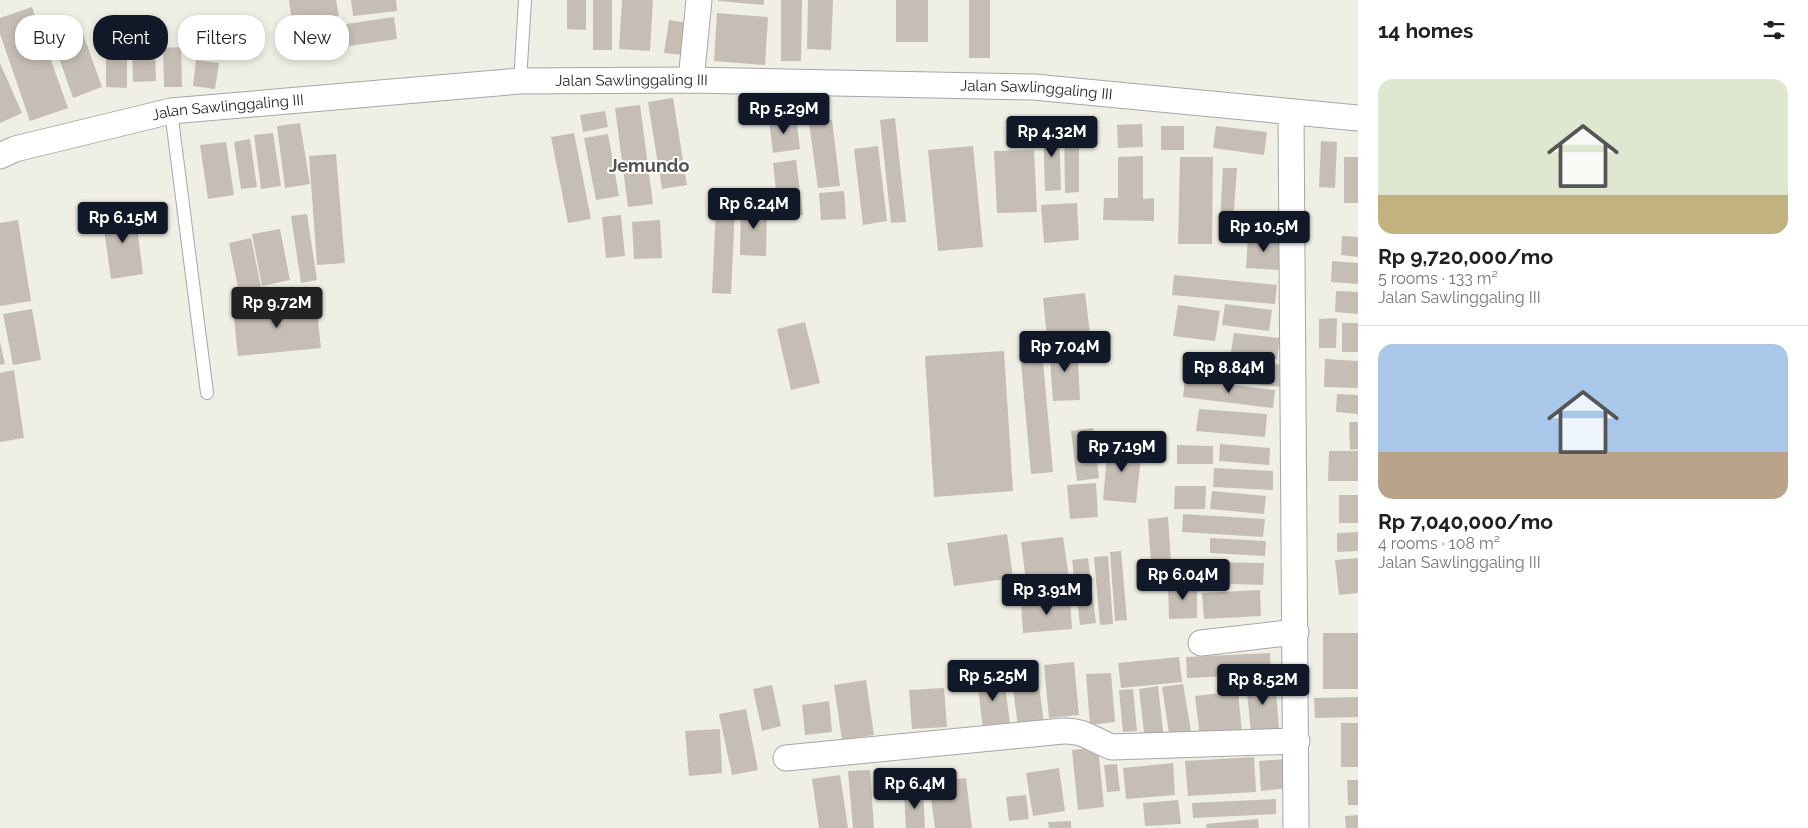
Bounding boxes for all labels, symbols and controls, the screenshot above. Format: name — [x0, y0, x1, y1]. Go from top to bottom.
chip: Buy — [15, 15, 83, 60]
chip: Rent — [93, 15, 168, 60]
chip: Filters — [178, 15, 265, 60]
chip: New — [275, 15, 349, 60]
icon: filters — [1760, 16, 1788, 44]
text: 14 homes — [1378, 18, 1473, 43]
street label: Jalan Sawlinggaling III — [555, 71, 708, 90]
street label: Jalan Sawlinggaling III — [960, 76, 1113, 103]
street label: Jalan Sawlinggaling III — [150, 91, 305, 124]
pin: Rp 5.29M — [732, 92, 836, 135]
text: Rp 5.29M — [749, 99, 819, 118]
icon: home — [1538, 111, 1628, 201]
pin: Rp 4.32M — [1000, 116, 1104, 158]
text: Rp 4.32M — [1017, 122, 1087, 141]
district label: Jemundo — [609, 155, 689, 176]
pin: Rp 6.24M — [702, 188, 806, 230]
text: Rp 6.24M — [719, 194, 789, 213]
pin: Rp 6.15M — [71, 202, 175, 244]
text: Rp 6.15M — [89, 208, 157, 227]
pin: Rp 10.5M — [1212, 210, 1316, 253]
text: Rp 10.5M — [1230, 217, 1298, 236]
text: Rp 9,720,000/mo — [1378, 244, 1553, 269]
text: 5 rooms · 133 m² — [1378, 269, 1498, 288]
pin: Rp 9.72M — [225, 286, 329, 329]
text: Jalan Sawlinggaling III — [1378, 288, 1541, 307]
text: Rp 9.72M — [242, 293, 312, 312]
pin: Rp 7.04M — [1013, 330, 1117, 373]
text: Rp 7.04M — [1030, 337, 1100, 356]
pin: Rp 8.84M — [1177, 352, 1281, 394]
text: Rp 8.84M — [1194, 358, 1264, 377]
icon: home — [1538, 377, 1628, 467]
pin: Rp 7.19M — [1070, 430, 1174, 473]
text: Rp 7.19M — [1088, 437, 1156, 456]
text: Rp 7,040,000/mo — [1378, 509, 1553, 534]
text: 4 rooms · 108 m² — [1378, 534, 1500, 553]
text: Jalan Sawlinggaling III — [1378, 553, 1541, 572]
pin: Rp 6.04M — [1131, 558, 1235, 601]
text: Rp 6.04M — [1148, 565, 1218, 584]
pin: Rp 3.91M — [995, 574, 1099, 616]
text: Rp 3.91M — [1013, 580, 1081, 599]
pin: Rp 5.25M — [941, 660, 1045, 702]
pin: Rp 8.52M — [1211, 664, 1315, 706]
text: Rp 5.25M — [959, 666, 1027, 685]
text: Rp 8.52M — [1228, 670, 1298, 689]
pin: Rp 6.4M — [869, 768, 961, 810]
text: Rp 6.4M — [885, 774, 945, 793]

